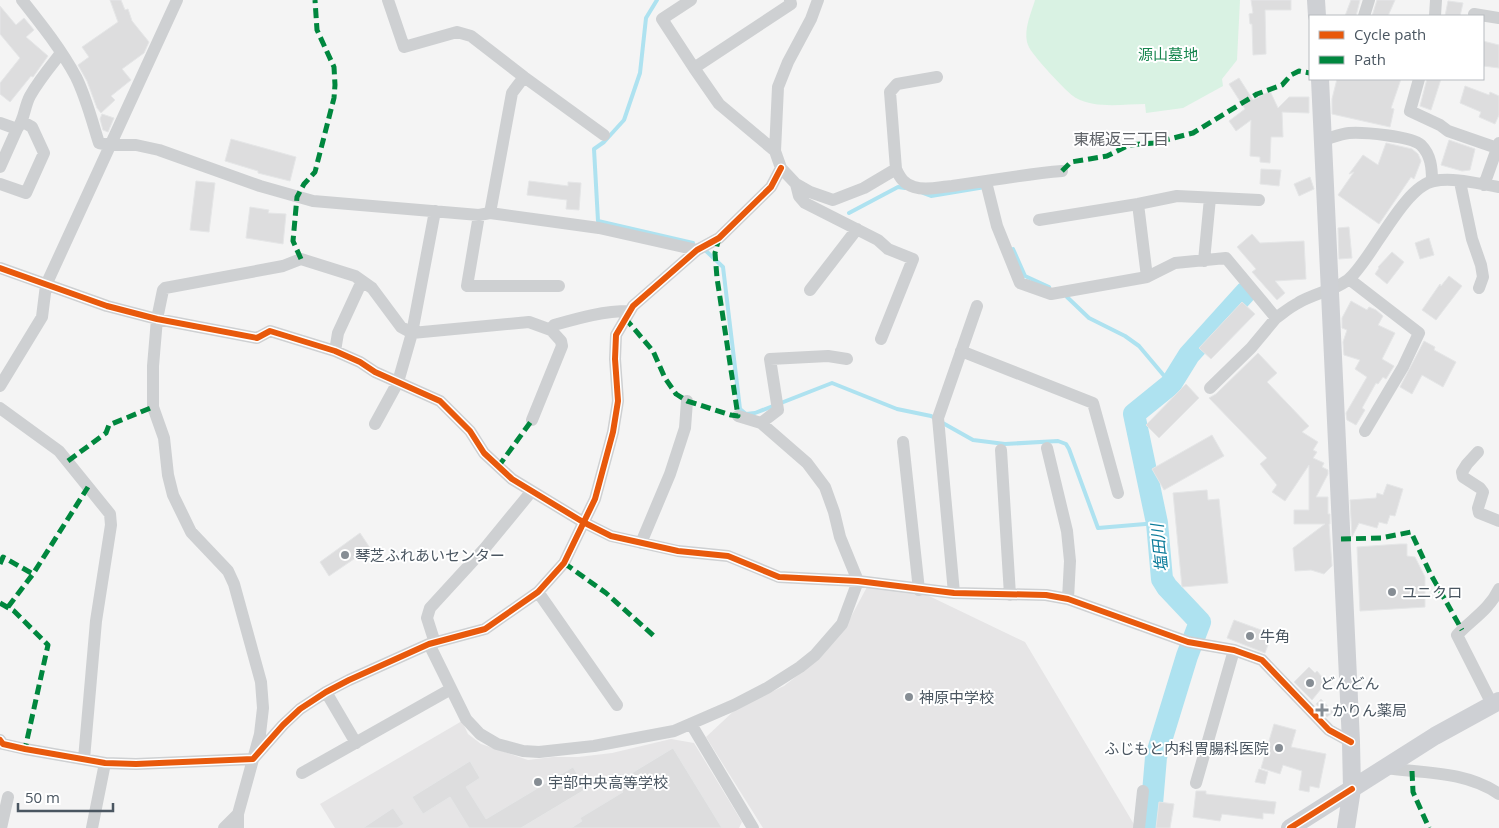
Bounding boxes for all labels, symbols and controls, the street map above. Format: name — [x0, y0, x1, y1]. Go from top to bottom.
legend — [1309, 15, 1484, 80]
text: Cycle path — [1354, 24, 1426, 44]
park label: 源山墓地 — [1138, 44, 1198, 64]
text: Path — [1354, 49, 1386, 69]
district label: 東梶返三丁目 — [1073, 128, 1169, 150]
water label: 塩田川 — [1145, 521, 1172, 573]
place label: 琴芝ふれあいセンター — [355, 545, 505, 565]
marker: 琴芝ふれあいセンター — [339, 549, 351, 561]
place label: ユニクロ — [1402, 582, 1462, 602]
marker: ユニクロ — [1386, 586, 1398, 598]
place label: 牛角 — [1260, 626, 1290, 646]
marker: 牛角 — [1244, 630, 1256, 642]
place label: どんどん — [1320, 673, 1380, 693]
marker: どんどん — [1304, 677, 1316, 689]
place label: 神原中学校 — [919, 687, 994, 707]
marker: 神原中学校 — [903, 691, 915, 703]
place label: かりん薬局 — [1332, 700, 1407, 720]
marker: かりん薬局 — [1316, 704, 1328, 716]
place label: ふじもと内科胃腸科医院 — [1104, 738, 1269, 758]
marker: ふじもと内科胃腸科医院 — [1273, 742, 1285, 754]
place label: 宇部中央高等学校 — [548, 772, 668, 792]
marker: 宇部中央高等学校 — [532, 776, 544, 788]
scale bar — [18, 780, 112, 812]
text: 50 m — [25, 787, 60, 807]

